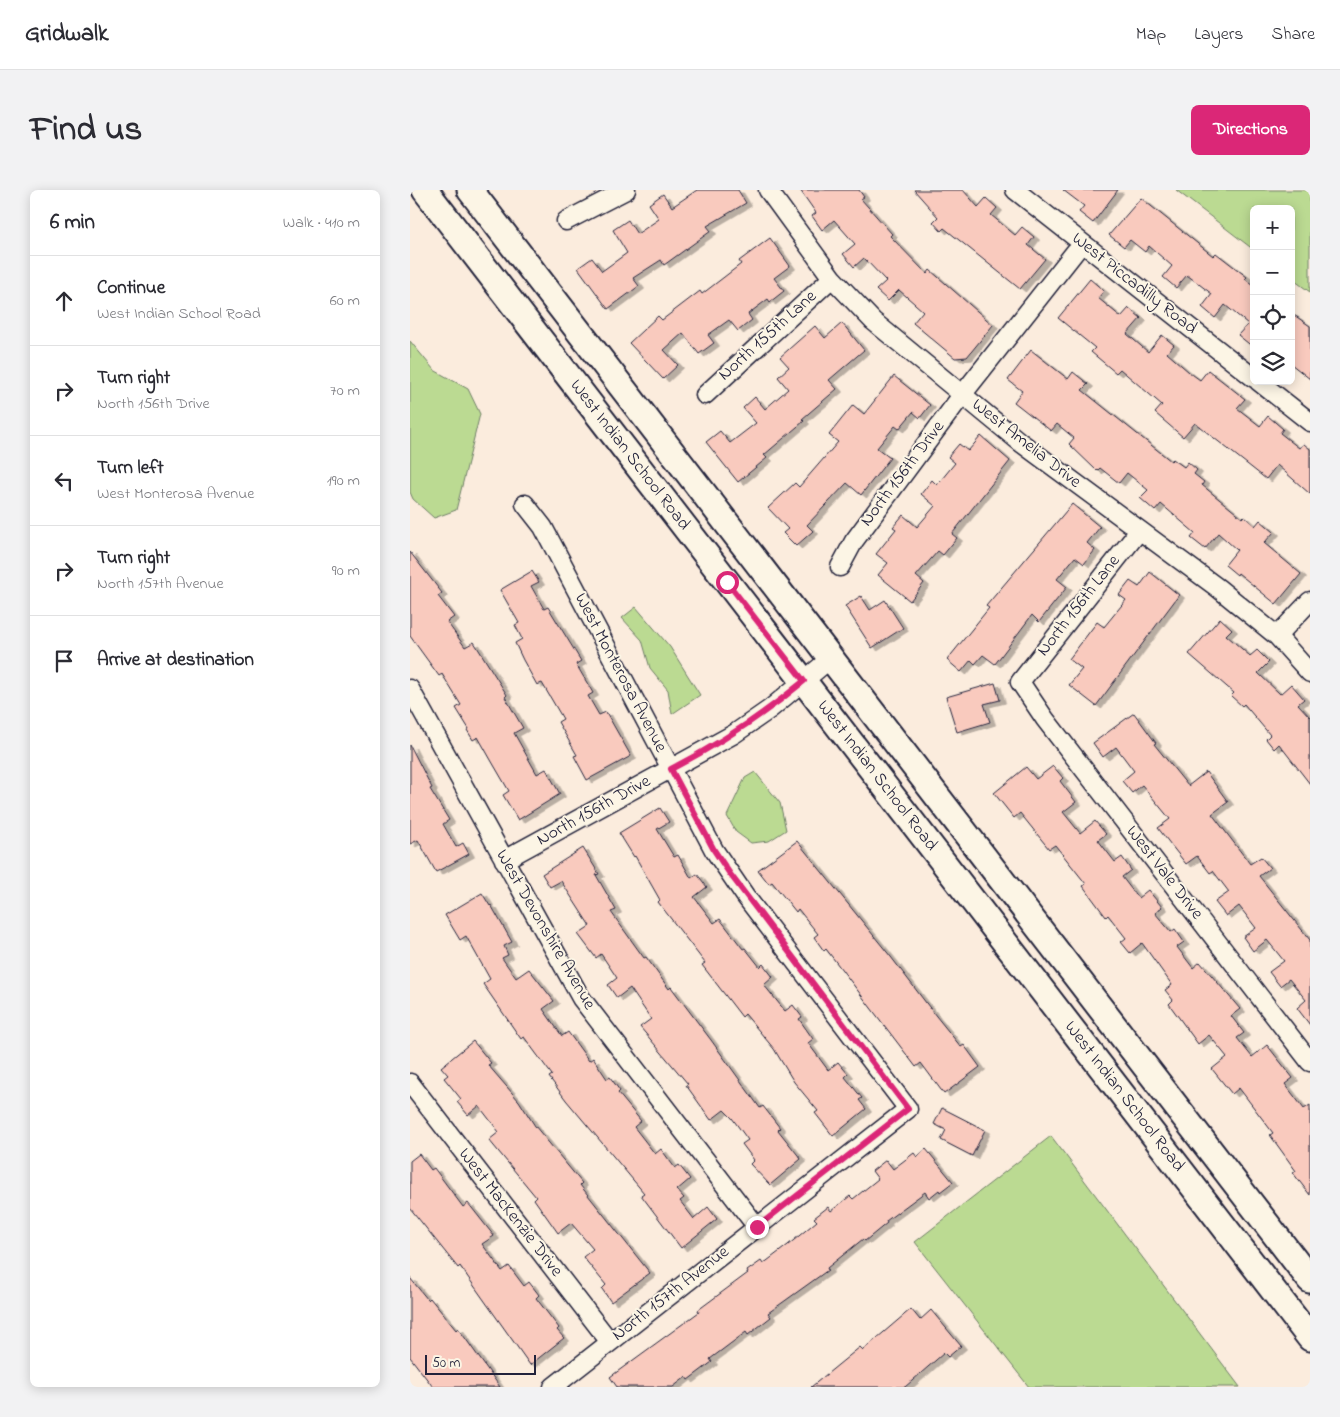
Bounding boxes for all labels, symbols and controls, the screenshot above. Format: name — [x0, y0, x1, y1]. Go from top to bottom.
text: Gridwalk — [25, 17, 109, 52]
text: Map — [1136, 22, 1166, 48]
text: Layers — [1194, 22, 1244, 48]
text: Share — [1272, 22, 1315, 48]
text: Find us — [30, 105, 142, 156]
button: Directions — [1191, 105, 1310, 155]
map controls — [1250, 205, 1295, 385]
button: + — [1250, 205, 1295, 250]
text: 6 min — [50, 208, 95, 238]
text: Walk · 410 m — [283, 211, 360, 235]
street label: West Piccadilly Road — [1066, 227, 1202, 341]
button: − — [1250, 250, 1295, 295]
text: Continue — [97, 275, 165, 302]
street label: North 155th Lane — [713, 284, 824, 387]
icon: ahead — [50, 287, 78, 315]
text: 60 m — [330, 289, 360, 313]
button: locate — [1250, 295, 1295, 340]
text: West Indian School Road — [97, 302, 261, 326]
button: layers — [1250, 340, 1295, 385]
text: Turn right — [97, 365, 170, 392]
street label: West Indian School Road — [563, 374, 696, 536]
icon: right — [50, 377, 78, 405]
text: 70 m — [330, 379, 360, 403]
text: North 156th Drive — [97, 392, 210, 416]
street label: West Amelia Drive — [966, 393, 1087, 496]
street label: North 156th Drive — [854, 415, 952, 532]
text: Turn left — [97, 455, 164, 482]
icon: left — [50, 467, 78, 495]
text: 190 m — [327, 469, 360, 493]
text: West Monterosa Avenue — [97, 482, 254, 506]
text: Turn right — [97, 545, 170, 572]
street label: North 156th Lane — [1031, 549, 1128, 662]
icon: right — [50, 557, 78, 585]
text: 90 m — [332, 559, 360, 583]
route start — [716, 571, 739, 594]
text: North 157th Avenue — [97, 572, 224, 596]
street label: West Monterosa Avenue — [567, 589, 673, 758]
icon: arrive — [50, 647, 78, 675]
text: Arrive at destination — [97, 647, 254, 674]
street label: West Indian School Road — [810, 695, 943, 857]
street label: North 156th Drive — [532, 768, 657, 853]
street label: West Vale Drive — [1119, 820, 1210, 926]
street label: West Devonshire Avenue — [488, 845, 602, 1016]
street label: West Indian School Road — [1057, 1016, 1191, 1178]
street label: West MacKenzie Drive — [451, 1143, 569, 1284]
route end — [746, 1216, 769, 1239]
street label: North 157th Avenue — [607, 1239, 736, 1348]
scale bar — [425, 1352, 536, 1375]
text: 50 m — [432, 1353, 460, 1374]

